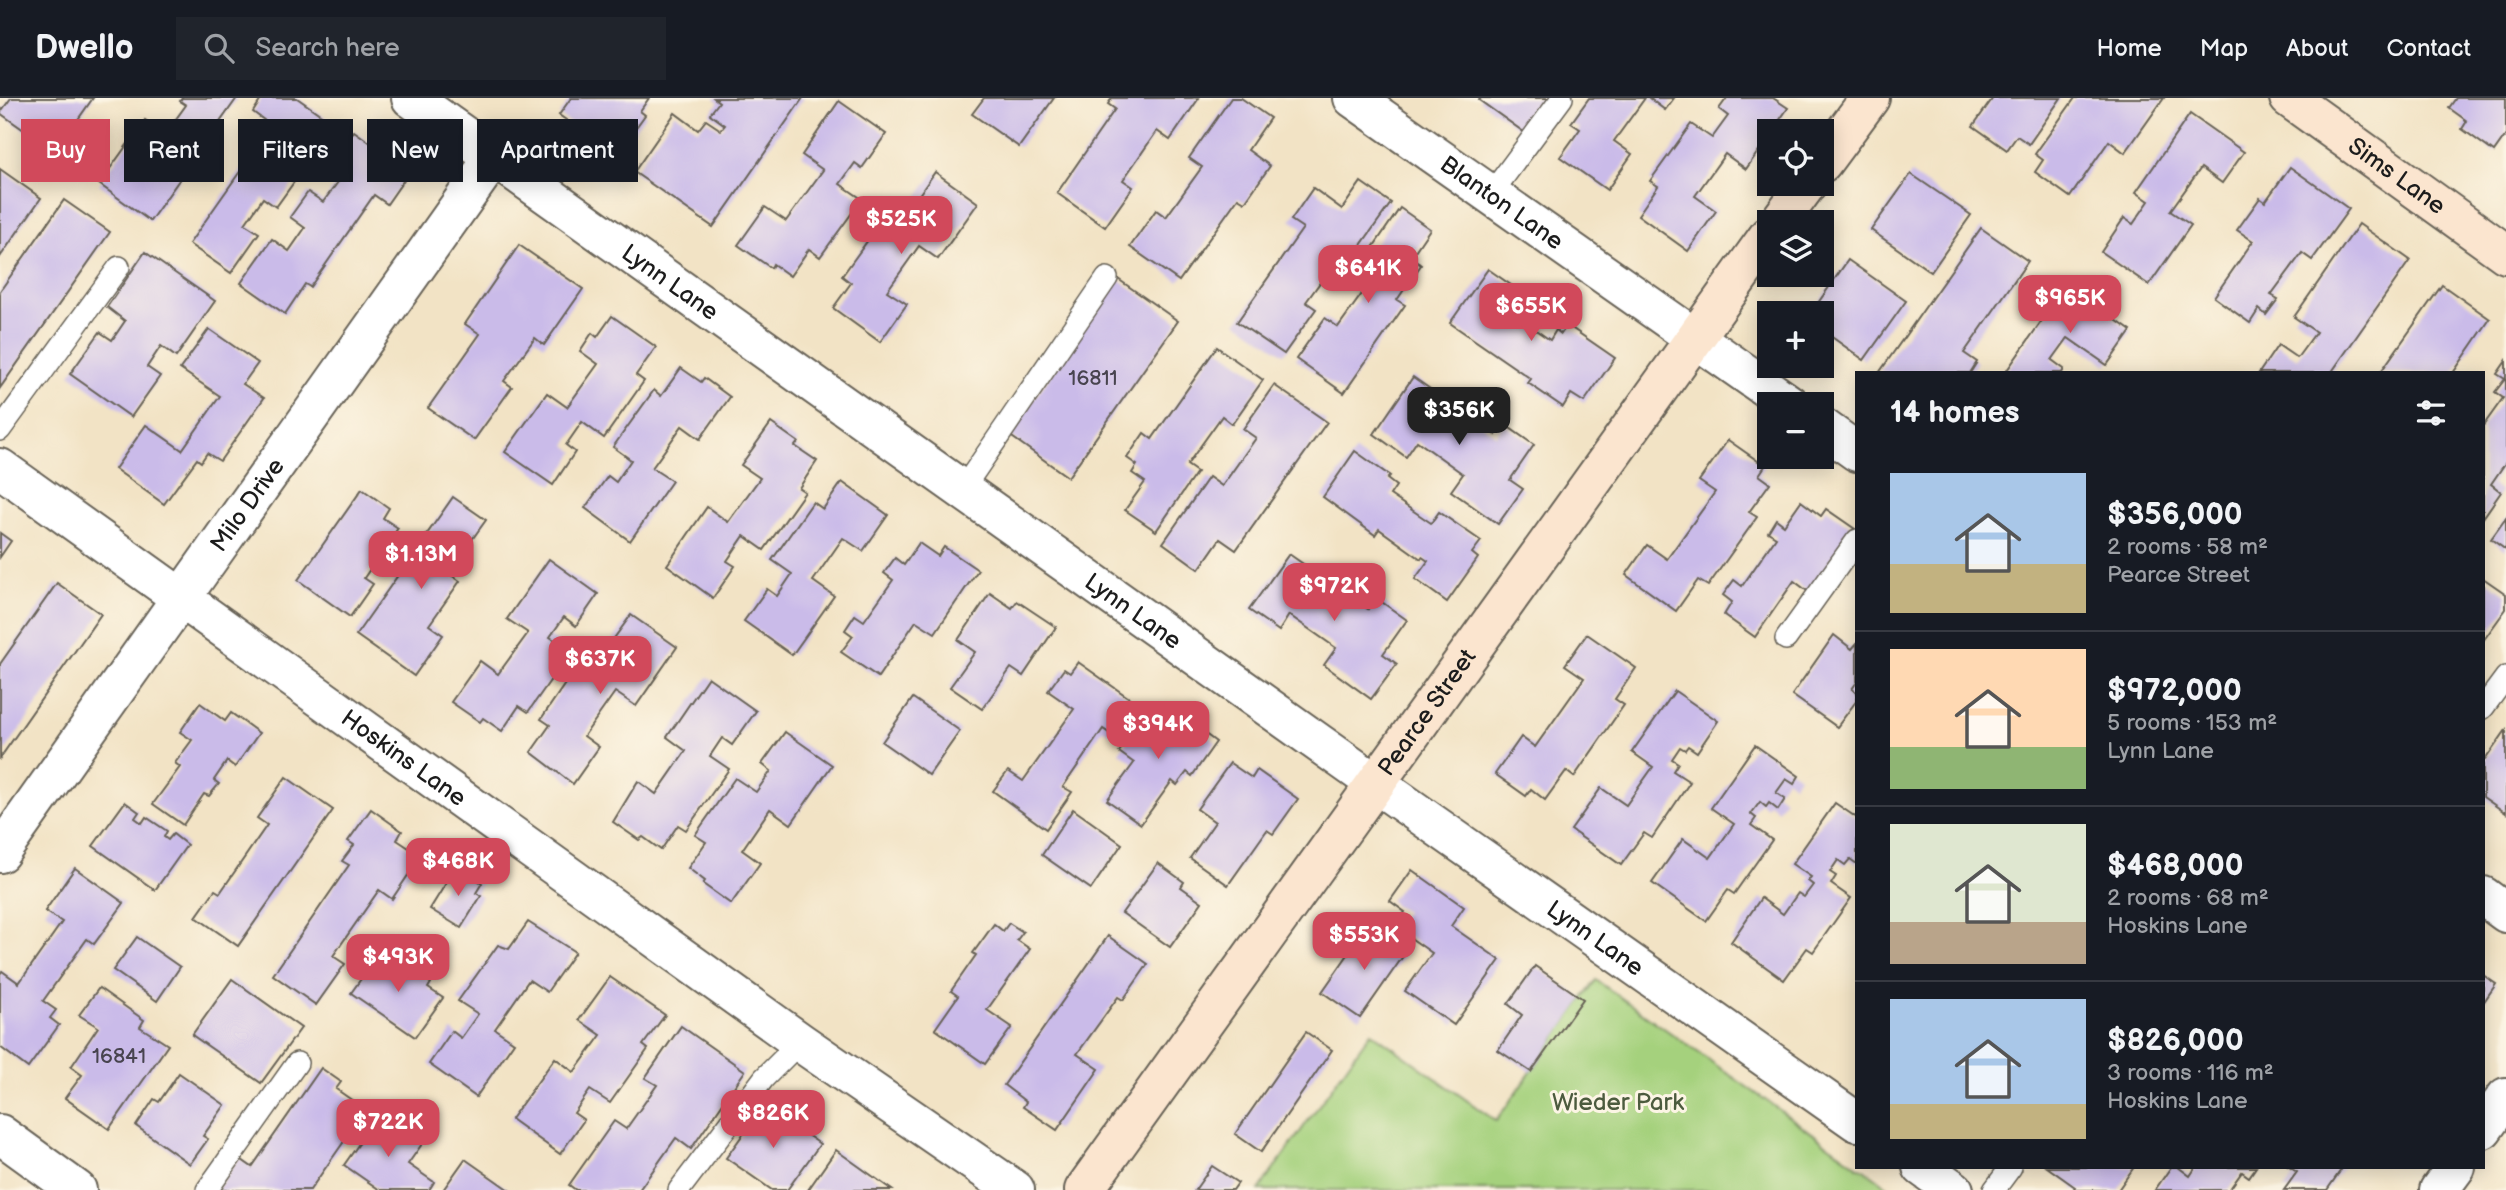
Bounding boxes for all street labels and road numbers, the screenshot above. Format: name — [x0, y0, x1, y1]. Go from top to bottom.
street label: Sims Lane — [2342, 131, 2451, 221]
street label: Blanton Lane — [1435, 150, 1569, 256]
street label: Lynn Lane — [616, 238, 724, 327]
street label: Milo Drive — [204, 453, 291, 558]
street label: Lynn Lane — [1079, 567, 1187, 656]
street label: Pearce Street — [1372, 643, 1483, 782]
street label: Hoskins Lane — [335, 704, 472, 813]
street label: Lynn Lane — [1541, 894, 1649, 982]

